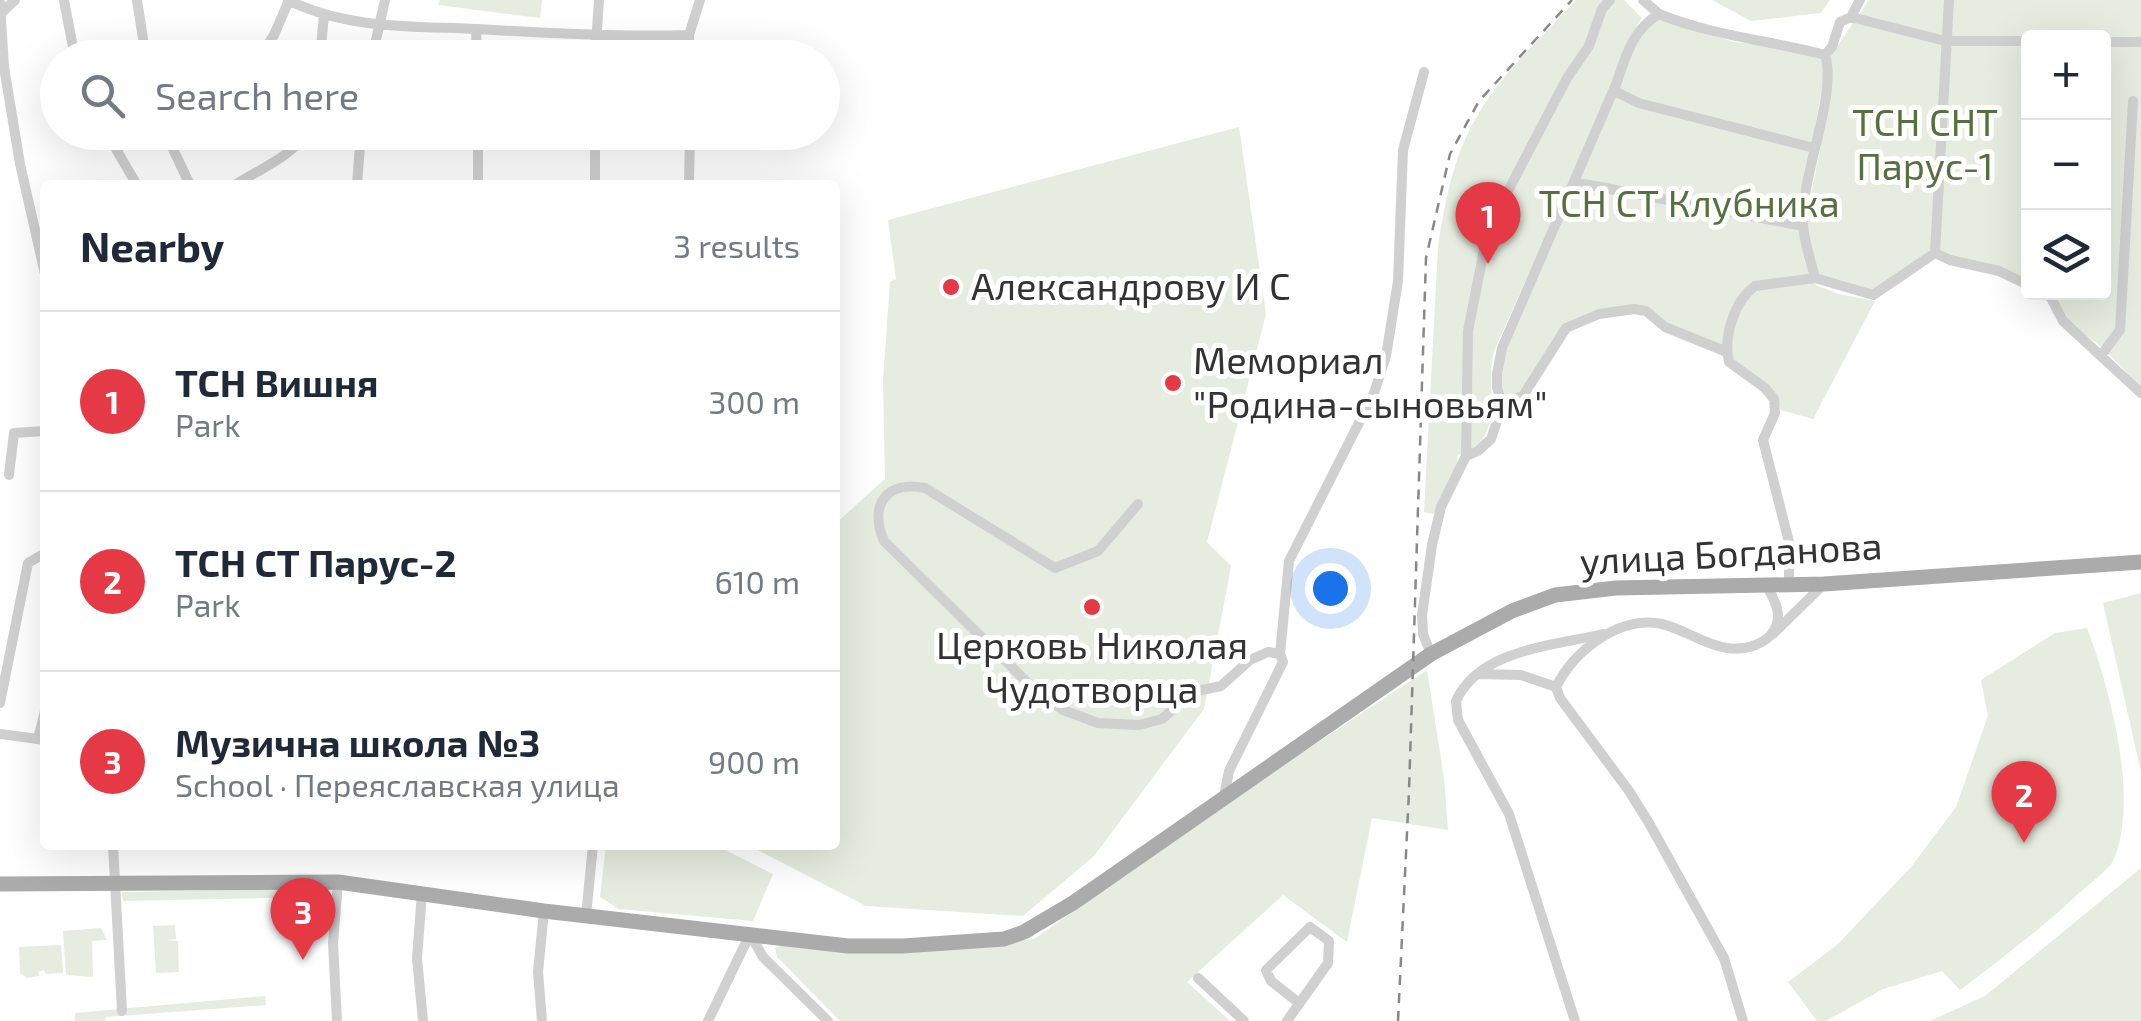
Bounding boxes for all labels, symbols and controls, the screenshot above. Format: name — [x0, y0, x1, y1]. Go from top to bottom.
map controls — [2021, 30, 2111, 300]
button: + — [2021, 30, 2111, 120]
search box — [40, 40, 840, 150]
icon: search — [75, 68, 130, 123]
text: Search here — [155, 72, 359, 118]
park label: ТСН СНТ Парус-1 — [1852, 98, 1998, 188]
button: − — [2021, 120, 2111, 210]
park label: ТСН СТ Клубника — [1538, 179, 1840, 225]
pin: 1 — [1456, 182, 1520, 264]
button: layers — [2021, 210, 2111, 300]
text: Nearby — [80, 220, 224, 270]
text: 3 results — [673, 226, 800, 264]
place label: Александрову И С — [971, 262, 1291, 308]
marker: Александрову И С — [940, 276, 962, 298]
place label: Мемориал "Родина-сыновьям" — [1193, 336, 1548, 426]
text: ТСН Вишня — [175, 359, 378, 405]
marker: Мемориал "Родина-сыновьям" — [1162, 372, 1184, 394]
text: 1 — [106, 382, 119, 420]
text: 300 m — [708, 382, 800, 420]
text: Park — [175, 405, 240, 443]
street label: улица Богданова — [1578, 521, 1883, 583]
text: ТСН СТ Парус-2 — [175, 539, 457, 585]
text: 2 — [103, 562, 122, 600]
text: 610 m — [714, 562, 800, 600]
your location — [1305, 563, 1356, 614]
text: Park — [175, 585, 240, 623]
marker: Церковь Николая Чудотворца — [1081, 596, 1103, 618]
place label: Церковь Николая Чудотворца — [936, 621, 1248, 711]
text: Музична школа №3 — [175, 719, 540, 765]
text: 3 — [103, 742, 122, 780]
text: 900 m — [708, 742, 800, 780]
pin: 2 — [1992, 760, 2056, 843]
text: School · Переяславская улица — [175, 765, 620, 803]
pin: 3 — [270, 878, 336, 960]

